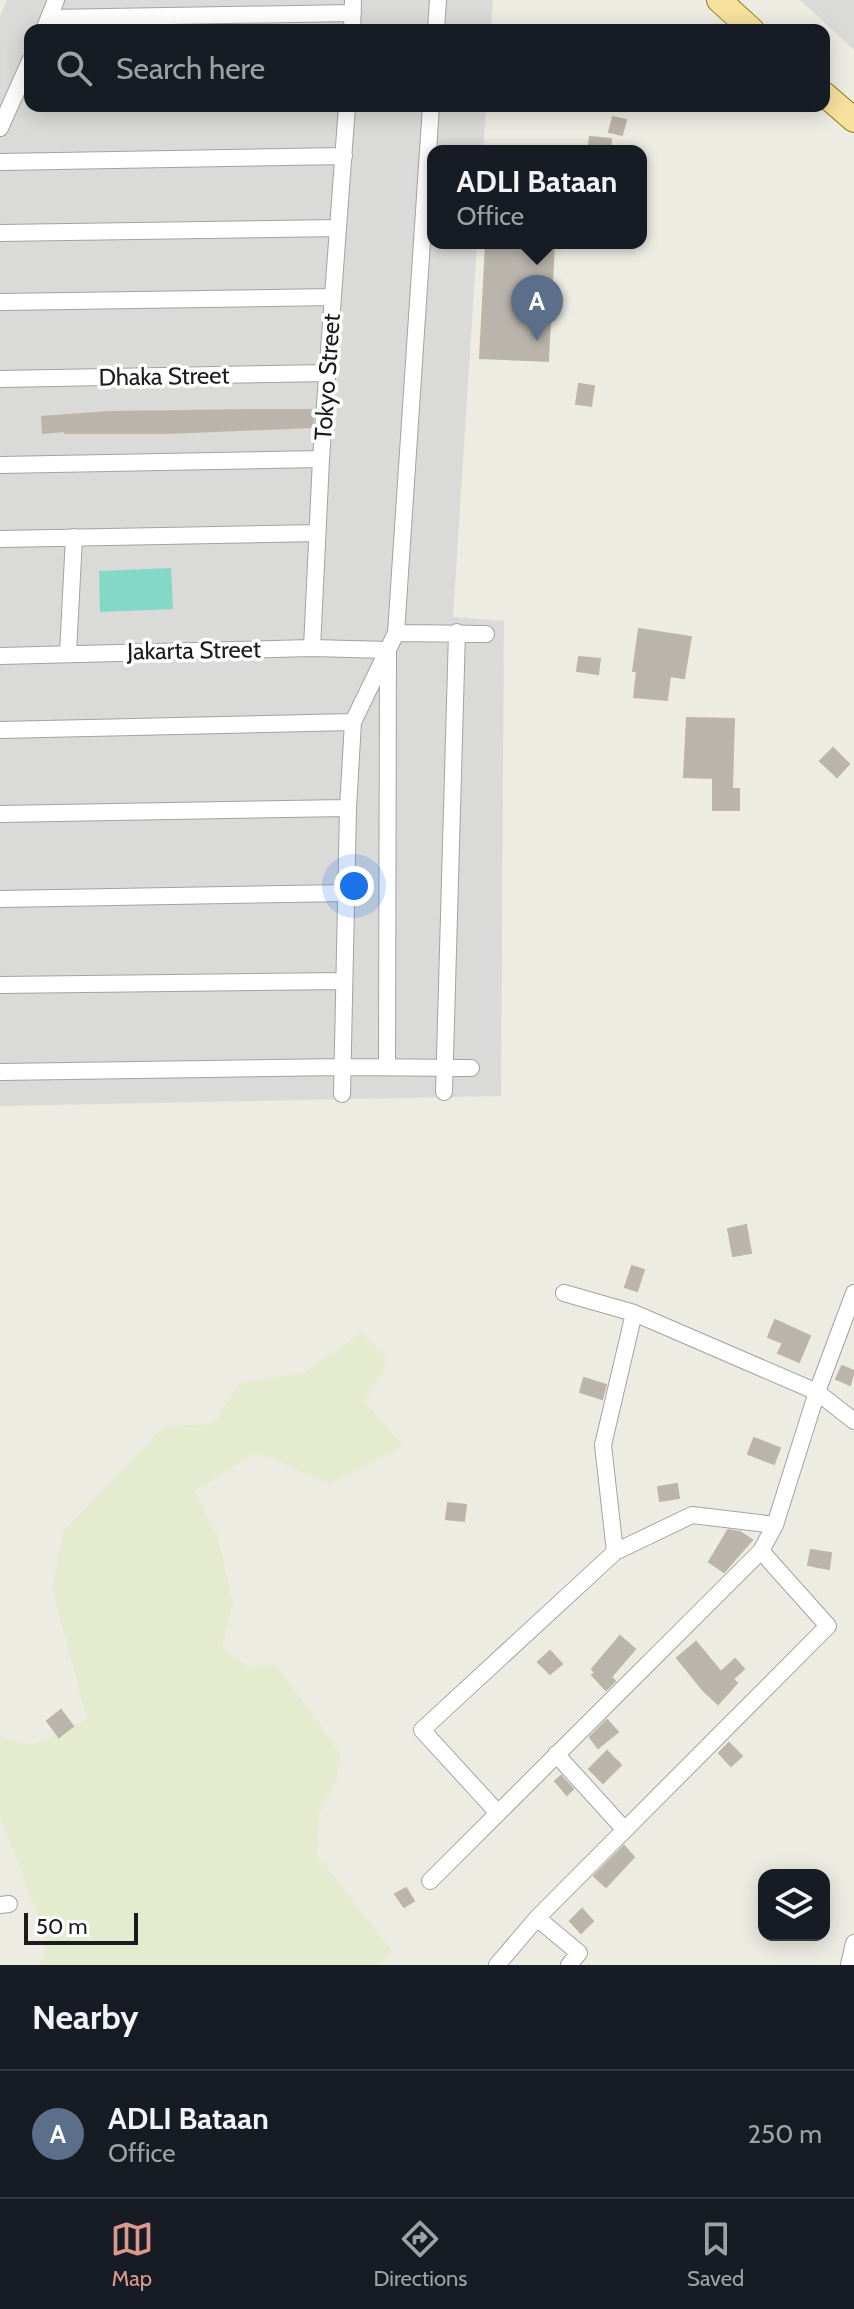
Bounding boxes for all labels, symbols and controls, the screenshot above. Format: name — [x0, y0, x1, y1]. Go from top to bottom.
search box — [24, 24, 830, 112]
icon: search — [52, 46, 96, 90]
text: Search here — [116, 50, 265, 87]
popup — [427, 145, 647, 249]
text: ADLI Bataan — [457, 163, 617, 200]
text: Office — [457, 200, 524, 232]
pin: A — [511, 275, 563, 341]
street label: Tokyo Street — [308, 313, 346, 441]
street label: Dhaka Street — [98, 360, 230, 392]
street label: Jakarta Street — [126, 634, 261, 666]
your location — [334, 866, 374, 906]
map controls — [758, 1869, 830, 1941]
button: layers — [758, 1869, 830, 1941]
scale bar — [24, 1909, 138, 1945]
text: 50 m — [36, 1913, 88, 1940]
text: Nearby — [32, 1996, 139, 2038]
text: ADLI Bataan — [108, 2100, 269, 2137]
text: A — [50, 2118, 66, 2150]
text: 250 m — [748, 2118, 822, 2150]
text: Office — [108, 2137, 176, 2169]
tab: Map — [110, 2217, 154, 2292]
tab: Directions — [373, 2217, 467, 2292]
tab: Saved — [687, 2217, 744, 2292]

